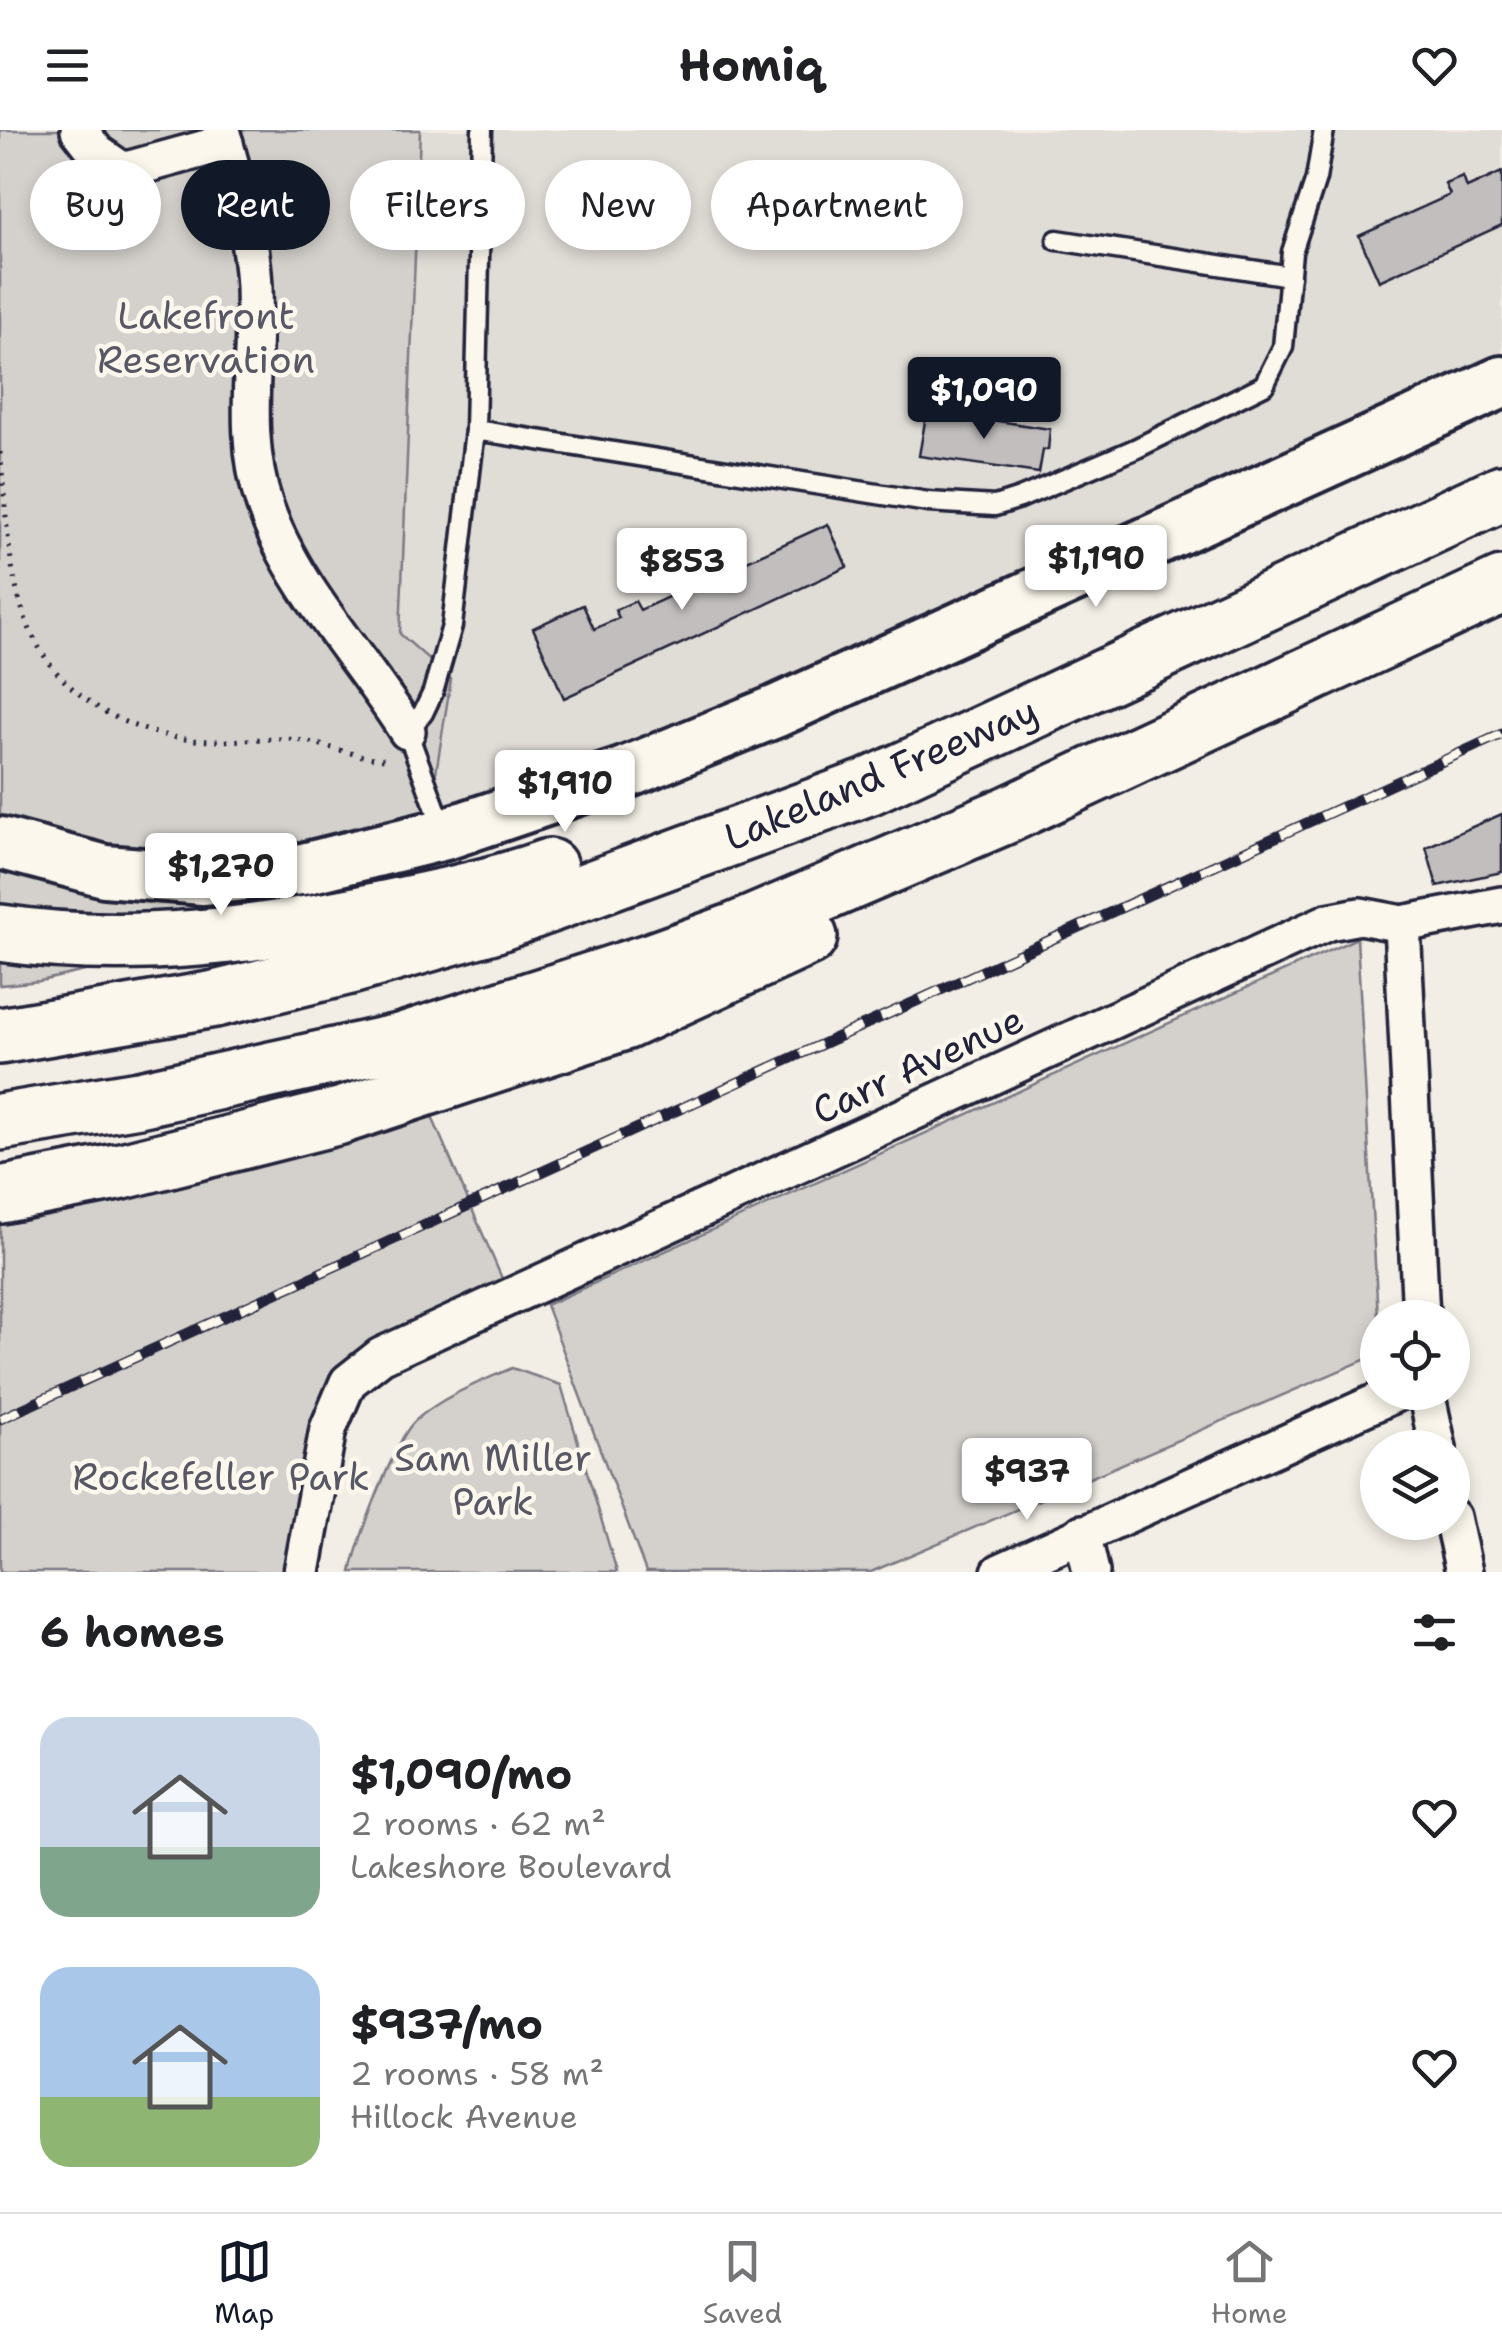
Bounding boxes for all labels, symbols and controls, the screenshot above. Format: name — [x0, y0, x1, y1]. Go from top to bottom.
text: Homiq — [679, 35, 823, 95]
icon: menu — [40, 38, 95, 93]
icon: heart — [1407, 38, 1462, 93]
chip: Buy — [30, 160, 161, 250]
chip: Rent — [181, 160, 330, 250]
chip: Filters — [350, 160, 525, 250]
chip: New — [545, 160, 691, 250]
chip: Apartment — [711, 160, 963, 250]
park label: Lakefront Reservation — [97, 290, 315, 385]
pin: $1,090 — [903, 357, 1065, 442]
text: $1,090 — [930, 368, 1038, 411]
pin: $1,190 — [1015, 525, 1177, 610]
pin: $853 — [623, 528, 741, 613]
text: $1,190 — [1047, 536, 1145, 579]
text: $853 — [639, 539, 725, 582]
street label: Lakeland Freeway — [716, 684, 1045, 863]
pin: $1,910 — [484, 750, 646, 835]
text: $1,910 — [517, 761, 613, 804]
pin: $1,270 — [140, 833, 302, 918]
text: $1,270 — [167, 844, 275, 887]
street label: Carr Avenue — [804, 993, 1032, 1136]
map controls — [1360, 1300, 1470, 1540]
button: locate — [1360, 1300, 1470, 1410]
button: layers — [1360, 1430, 1470, 1540]
park label: Sam Miller Park — [394, 1432, 592, 1527]
pin: $937 — [968, 1438, 1086, 1523]
text: $937 — [984, 1449, 1070, 1492]
park label: Rockefeller Park — [72, 1451, 370, 1502]
text: 6 homes — [40, 1604, 225, 1660]
icon: filters — [1407, 1605, 1462, 1660]
text: $1,090/mo — [350, 1746, 572, 1802]
icon: home — [120, 1757, 240, 1877]
icon: heart — [1407, 1790, 1462, 1845]
text: 2 rooms · 62 m² — [350, 1802, 606, 1845]
text: Lakeshore Boulevard — [350, 1845, 672, 1888]
text: $937/mo — [350, 1996, 543, 2052]
icon: home — [120, 2007, 240, 2127]
icon: heart — [1407, 2040, 1462, 2095]
text: 2 rooms · 58 m² — [350, 2052, 604, 2095]
text: Hillock Avenue — [350, 2095, 578, 2138]
tab: Map — [214, 2234, 274, 2332]
tab: Saved — [703, 2234, 782, 2332]
tab: Home — [1211, 2234, 1288, 2332]

